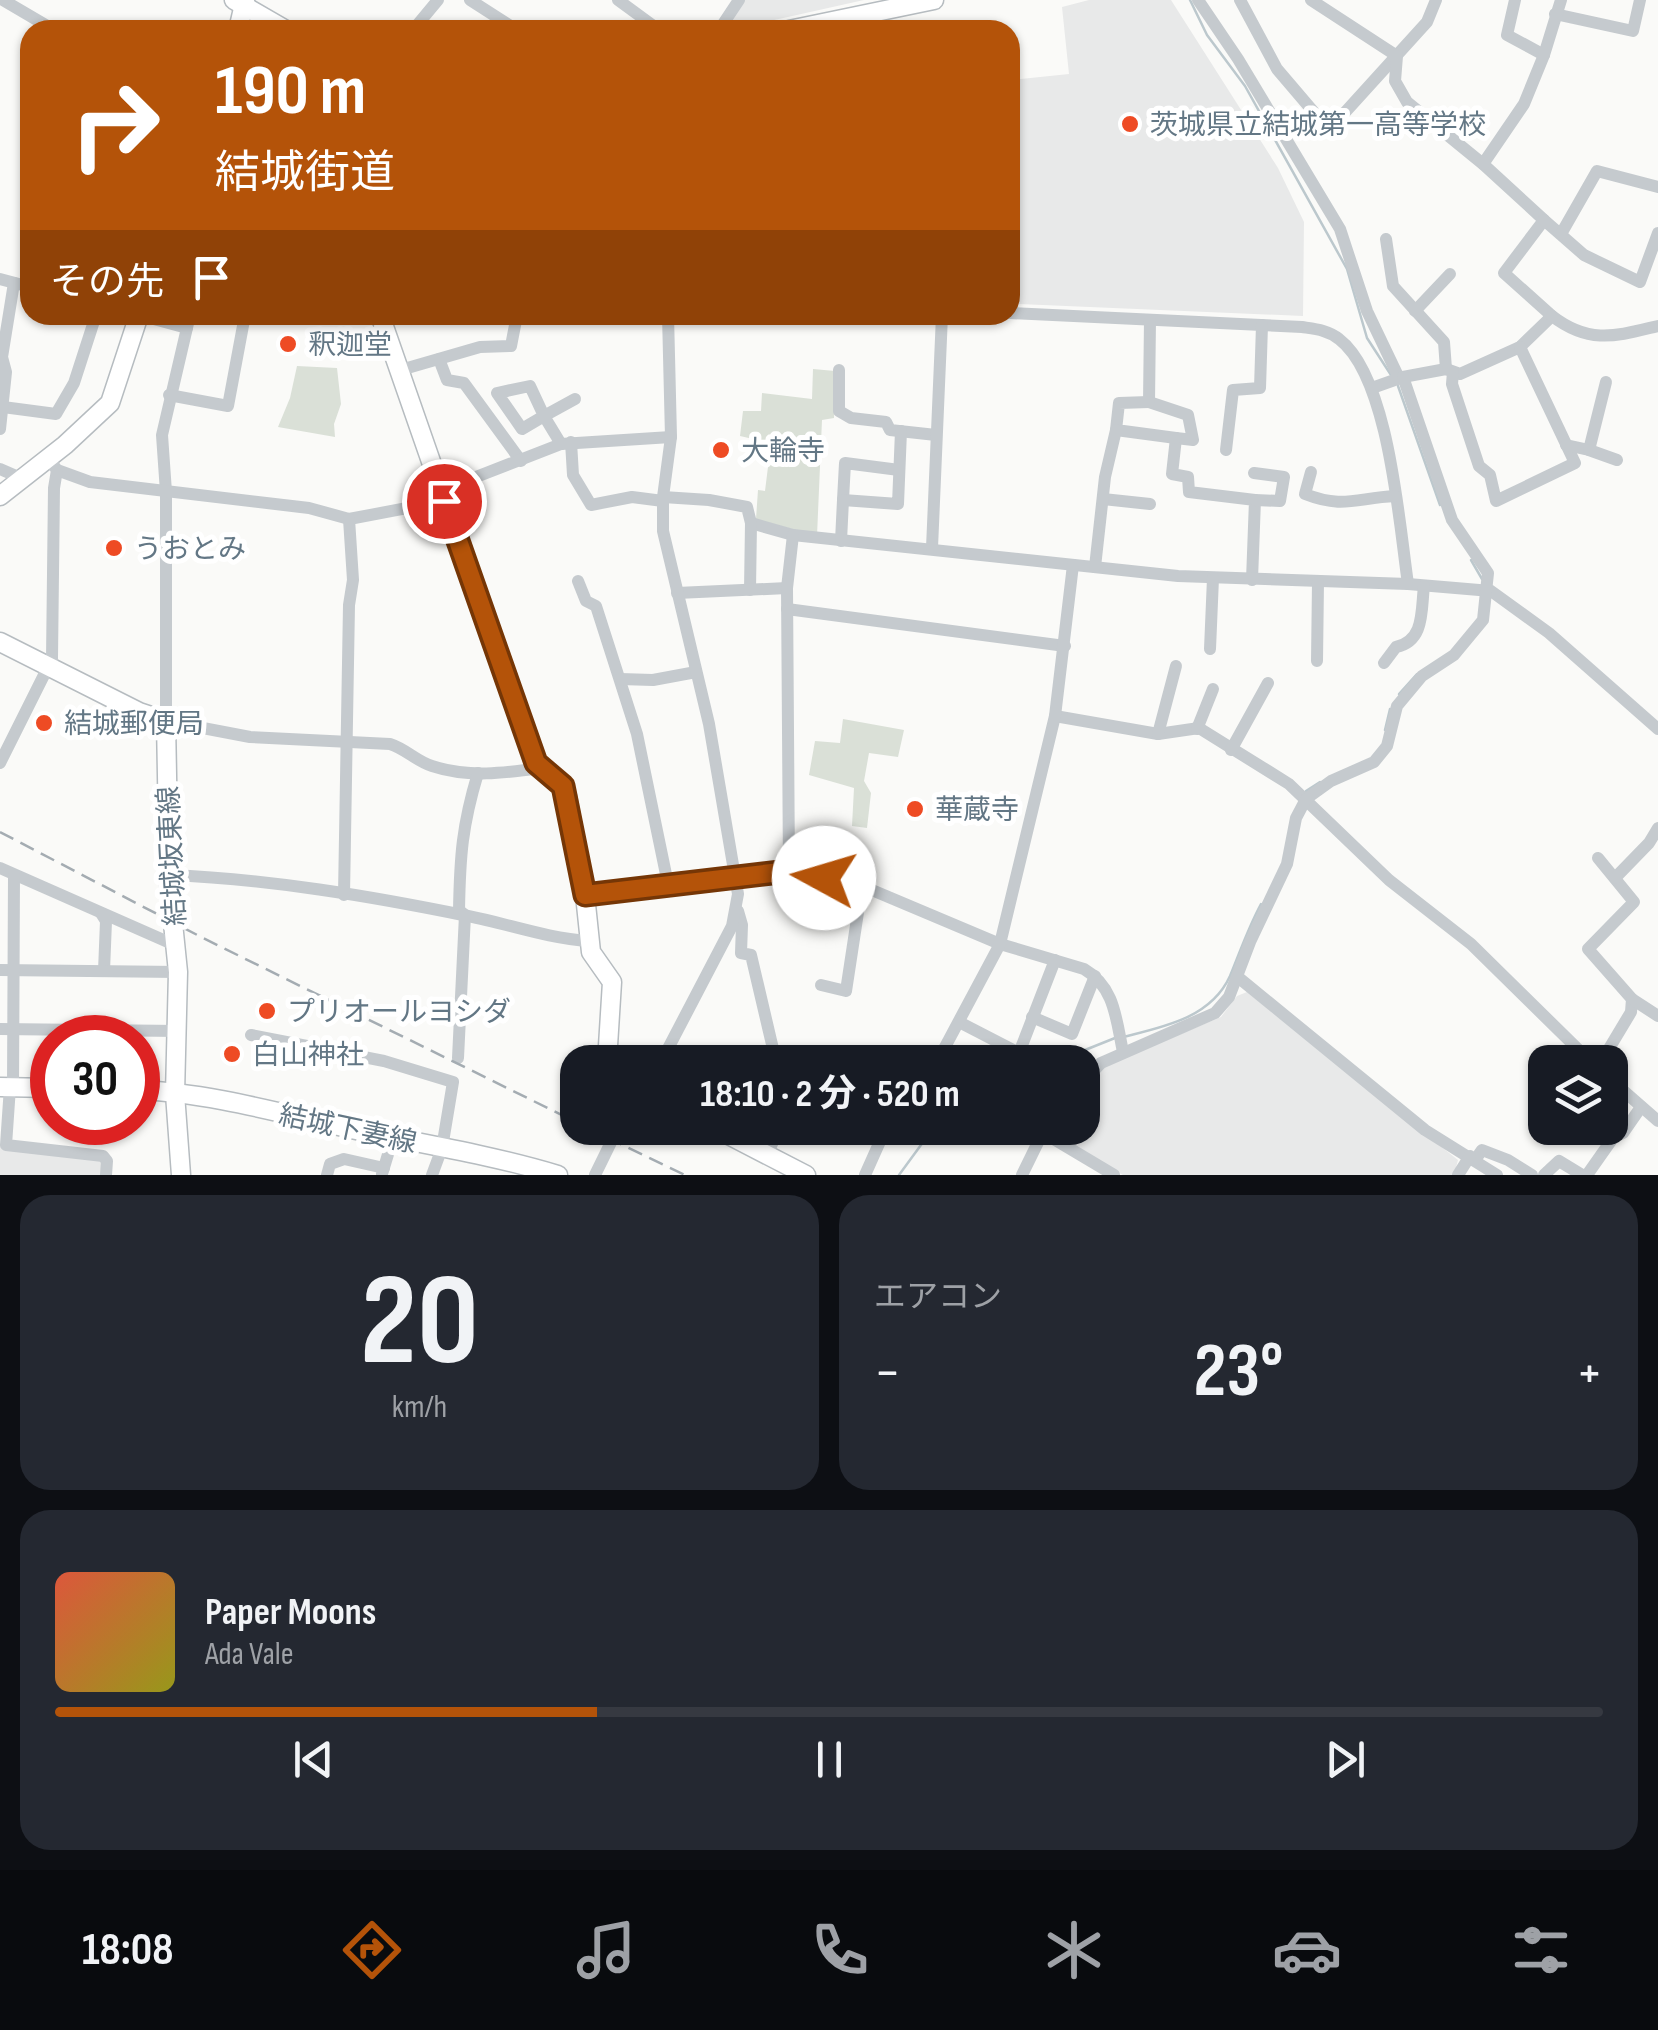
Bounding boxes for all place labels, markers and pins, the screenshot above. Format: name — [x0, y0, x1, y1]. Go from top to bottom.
place label: 茨城県立結城第一高等学校 — [1150, 109, 1486, 142]
marker: 茨城県立結城第一高等学校 — [1119, 113, 1141, 135]
place label: 釈迦堂 — [308, 329, 392, 362]
marker: 釈迦堂 — [277, 333, 299, 355]
place label: 大輪寺 — [741, 435, 825, 468]
marker: 大輪寺 — [710, 439, 732, 461]
pin — [402, 459, 487, 544]
place label: うおとみ — [134, 533, 246, 566]
marker: うおとみ — [103, 537, 125, 559]
place label: 結城郵便局 — [64, 708, 204, 741]
marker: 結城郵便局 — [33, 712, 55, 734]
place label: 華蔵寺 — [935, 794, 1019, 827]
marker: 華蔵寺 — [904, 798, 926, 820]
place label: プリオールヨシダ — [287, 996, 511, 1029]
marker: プリオールヨシダ — [256, 1000, 278, 1022]
place label: 白山神社 — [252, 1039, 364, 1072]
marker: 白山神社 — [221, 1043, 243, 1065]

